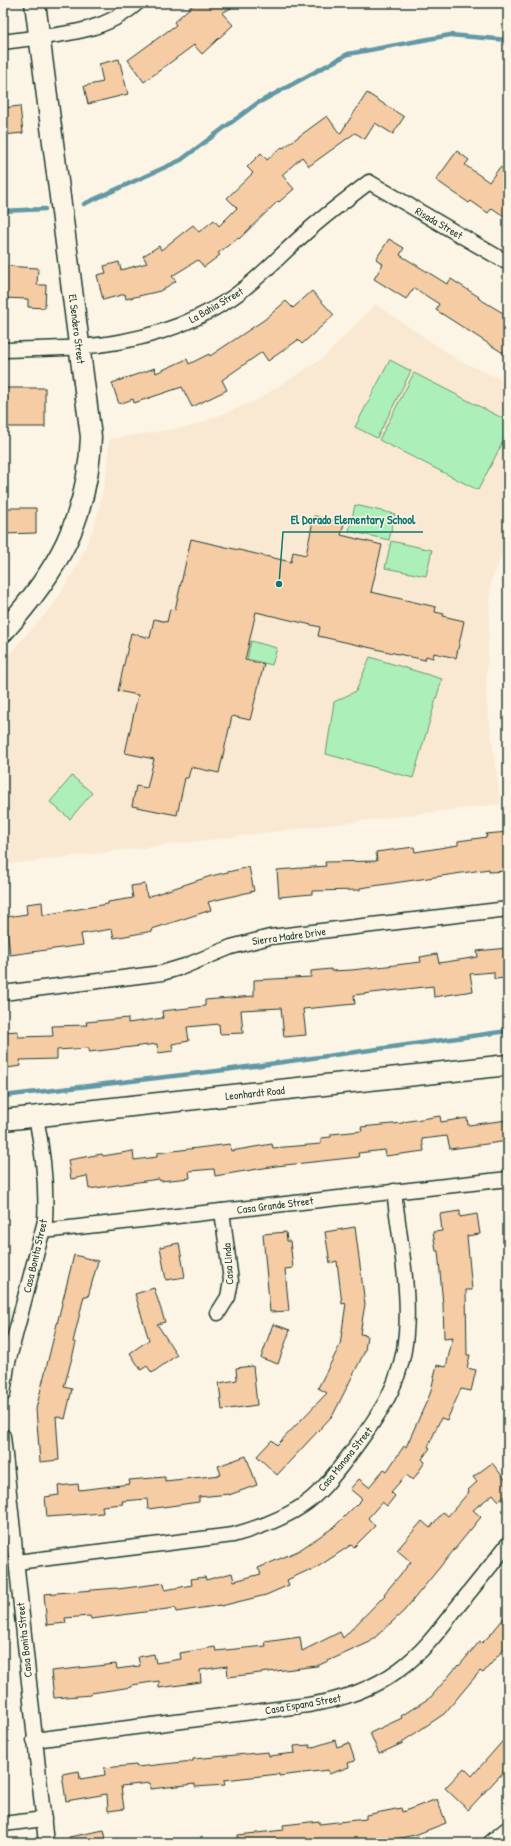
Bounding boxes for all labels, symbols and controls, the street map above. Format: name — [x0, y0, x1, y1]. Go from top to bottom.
street label: Risada Street — [413, 204, 466, 242]
street label: La Bahia Street — [186, 284, 246, 326]
street label: El Sendero Street — [66, 293, 88, 365]
callout: El Dorado Elementary School — [283, 508, 423, 532]
text: El Dorado Elementary School — [291, 511, 416, 529]
street label: Sierra Madre Drive — [251, 924, 327, 948]
street label: Leonhardt Road — [225, 1083, 286, 1103]
street label: Casa Grande Street — [236, 1193, 314, 1217]
street label: Casa Bonita Street — [20, 1218, 50, 1294]
street label: Casa Linda — [220, 1242, 236, 1285]
street label: Casa Manana Street — [315, 1424, 375, 1494]
street label: Casa Bonita Street — [13, 1602, 35, 1678]
street label: Casa Espana Street — [264, 1690, 342, 1718]

